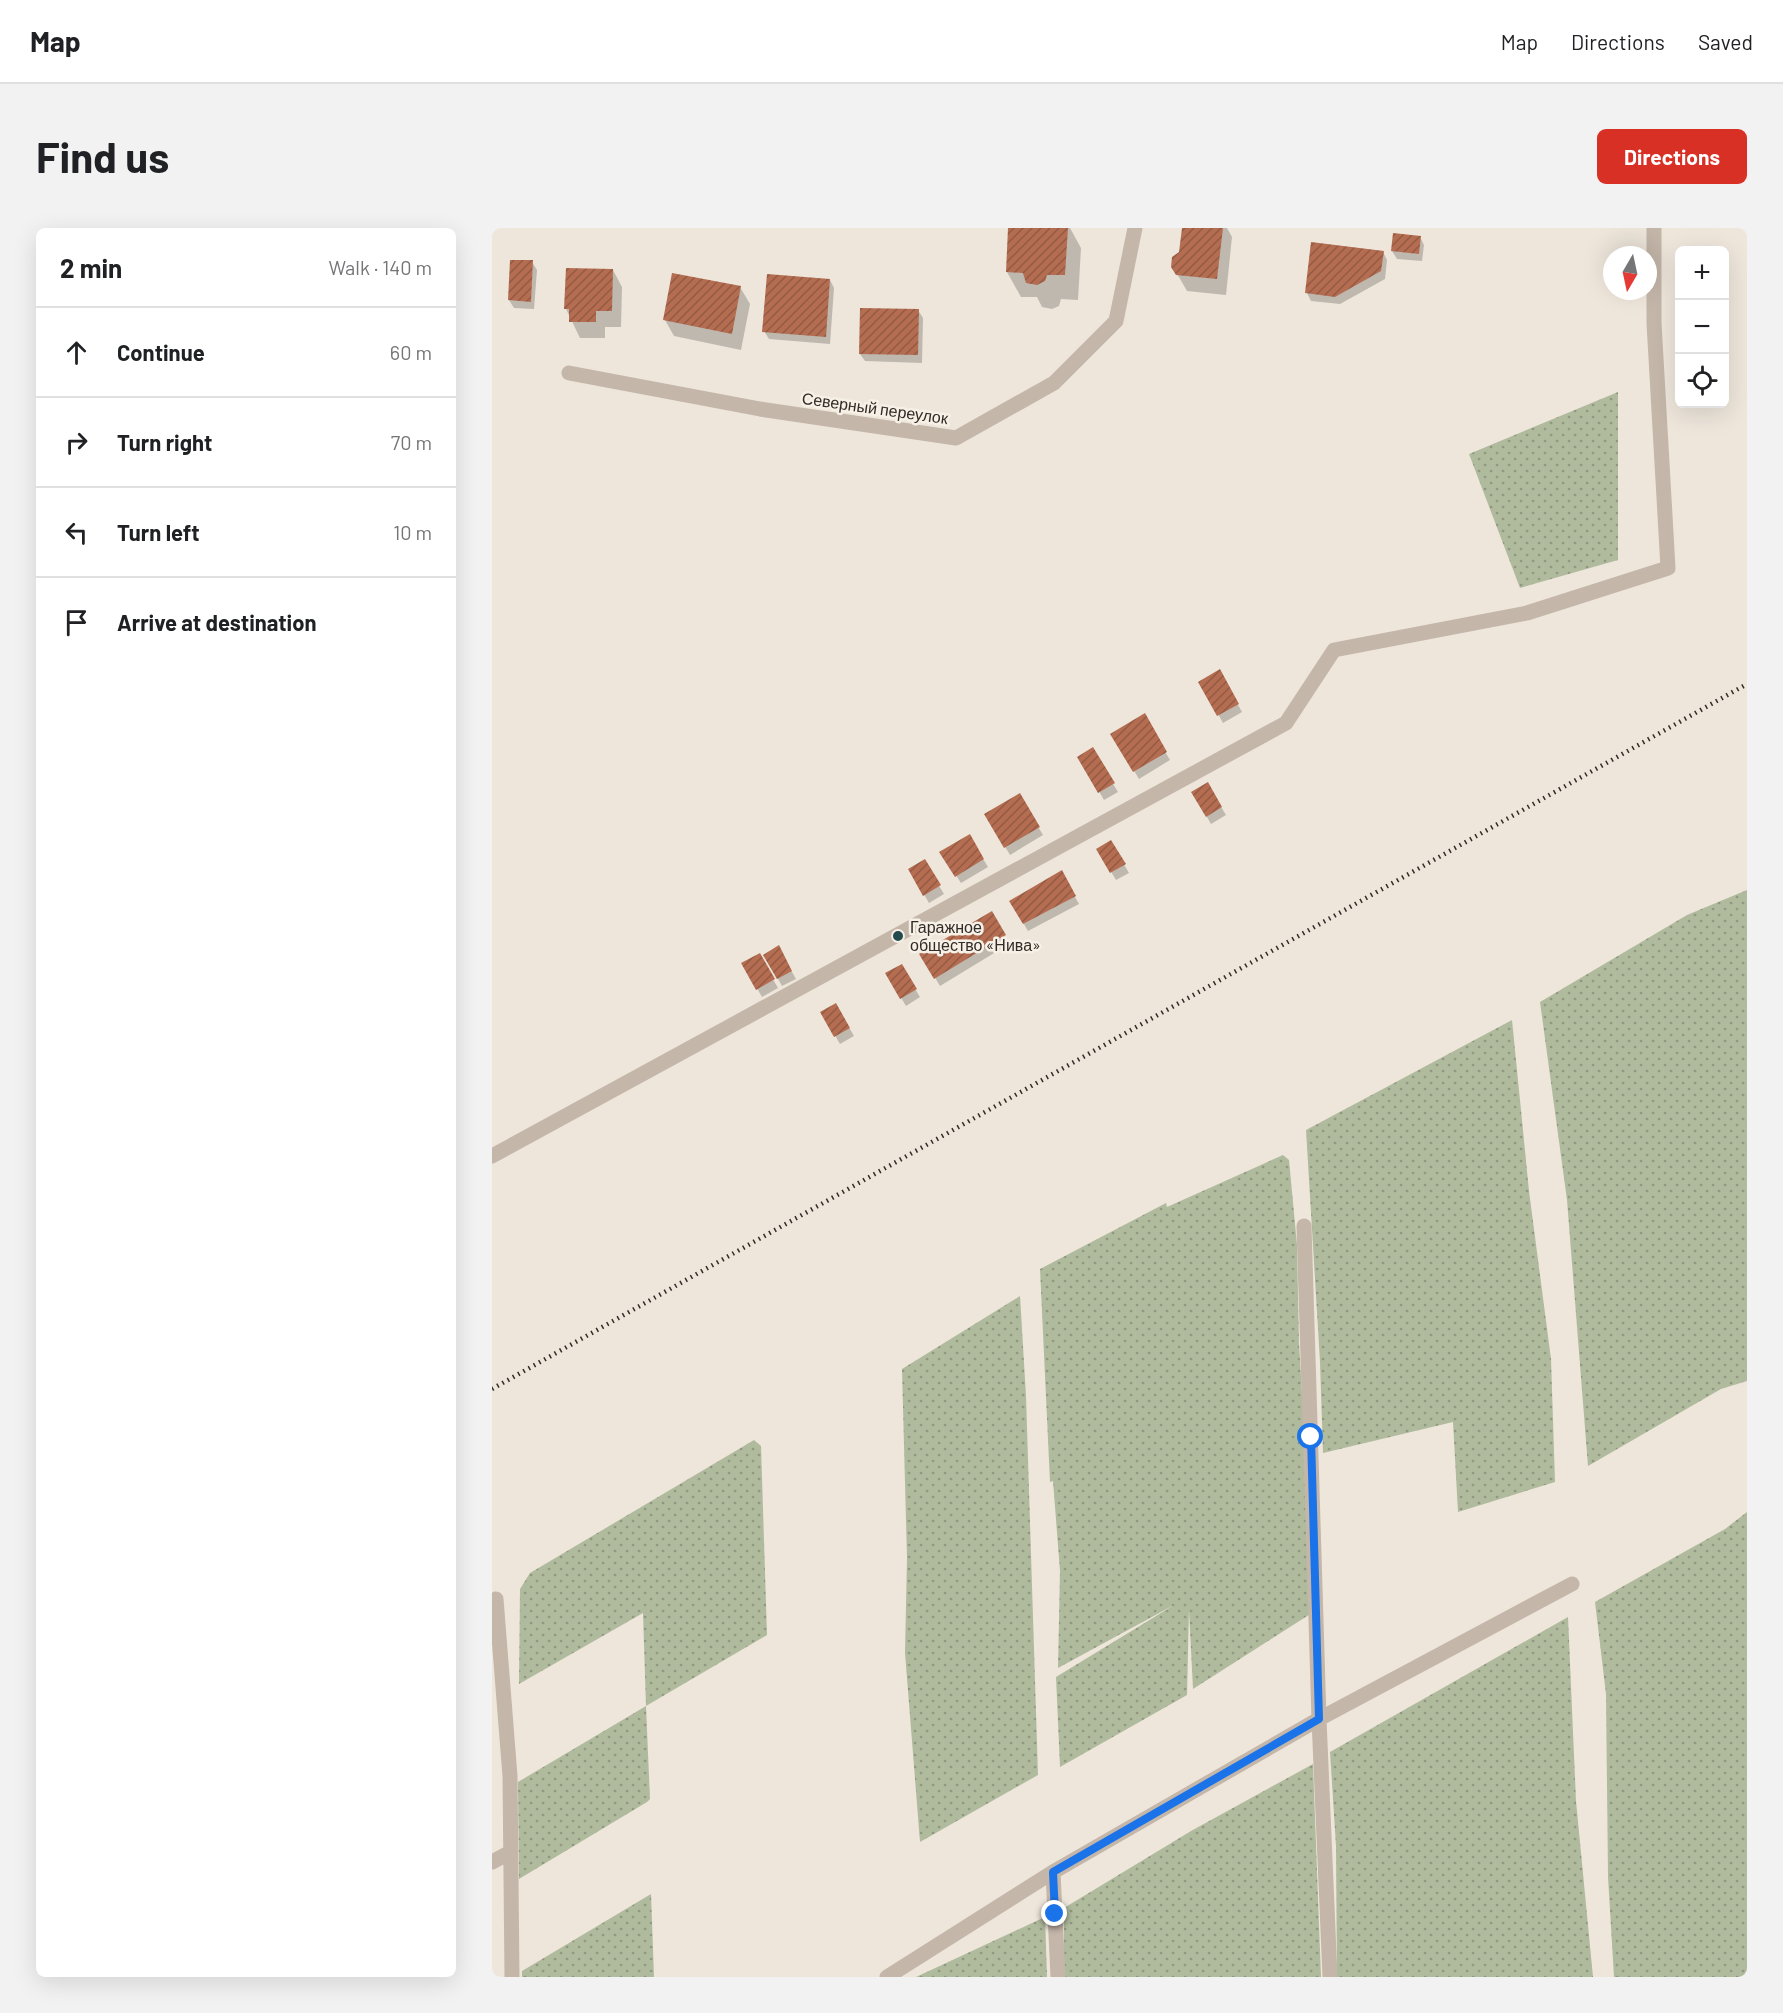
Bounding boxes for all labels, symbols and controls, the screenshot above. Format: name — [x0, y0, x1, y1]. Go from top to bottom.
text: Map — [30, 24, 81, 58]
text: Map — [1501, 29, 1538, 54]
text: Directions — [1571, 29, 1665, 54]
text: Saved — [1698, 29, 1753, 54]
button: Directions — [1597, 129, 1747, 184]
text: Find us — [36, 131, 169, 181]
north arrow — [1603, 246, 1657, 300]
map controls — [1675, 246, 1729, 408]
button: + — [1675, 246, 1729, 300]
text: 2 min — [60, 252, 122, 283]
text: Walk · 140 m — [328, 255, 432, 279]
button: − — [1675, 300, 1729, 354]
icon: ahead — [60, 336, 93, 369]
text: Continue — [117, 339, 205, 365]
text: 60 m — [390, 340, 432, 364]
button: locate — [1675, 354, 1729, 408]
street label: Северный переулок — [801, 388, 950, 427]
icon: right — [60, 426, 93, 459]
text: Turn right — [117, 429, 212, 455]
text: 70 m — [391, 430, 432, 454]
icon: left — [60, 516, 93, 549]
text: Turn left — [117, 519, 200, 545]
text: 10 m — [393, 520, 432, 544]
icon: arrive — [60, 606, 93, 639]
text: Arrive at destination — [117, 609, 316, 635]
place label: Гаражное общество «Нива» — [910, 917, 1041, 954]
marker: Гаражное общество «Нива» — [891, 929, 905, 943]
route start — [1297, 1423, 1323, 1449]
route end — [1041, 1900, 1067, 1926]

